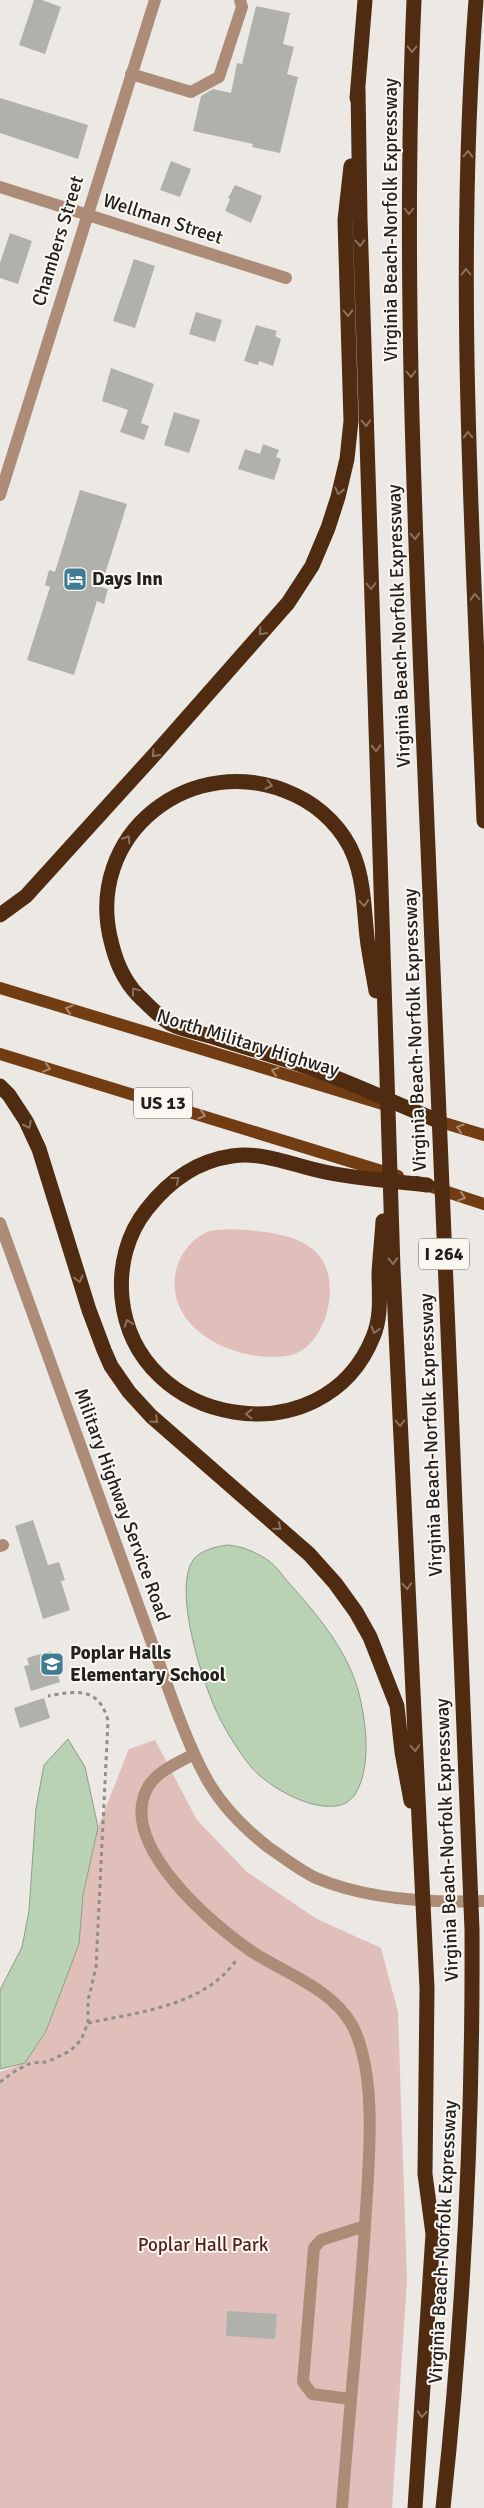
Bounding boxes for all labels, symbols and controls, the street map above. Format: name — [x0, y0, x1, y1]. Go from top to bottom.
one-way arrow — [407, 45, 417, 53]
street label: Virginia Beach-Norfolk Expressway — [379, 78, 403, 362]
one-way arrow — [462, 149, 473, 157]
street label: Chambers Street — [27, 173, 89, 309]
street label: Wellman Street — [100, 188, 226, 250]
one-way arrow — [404, 208, 414, 215]
one-way arrow — [355, 239, 366, 247]
one-way arrow — [460, 268, 471, 276]
one-way arrow — [343, 309, 353, 317]
one-way arrow — [406, 370, 416, 378]
one-way arrow — [361, 420, 371, 427]
one-way arrow — [463, 431, 474, 439]
street label: Virginia Beach-Norfolk Expressway — [382, 484, 416, 768]
one-way arrow — [334, 487, 345, 496]
one-way arrow — [410, 532, 421, 540]
hotel icon: Days Inn — [62, 566, 88, 592]
place label: Days Inn — [92, 567, 163, 591]
one-way arrow — [365, 582, 376, 590]
one-way arrow — [469, 593, 480, 601]
one-way arrow — [259, 626, 268, 635]
one-way arrow — [370, 744, 381, 752]
one-way arrow — [152, 749, 161, 758]
one-way arrow — [265, 779, 274, 790]
one-way arrow — [121, 836, 131, 845]
street label: Virginia Beach-Norfolk Expressway — [398, 888, 432, 1172]
one-way arrow — [358, 899, 369, 907]
one-way arrow — [132, 987, 141, 997]
one-way arrow — [65, 1004, 74, 1014]
street label: North Military Highway — [154, 1004, 342, 1082]
one-way arrow — [42, 1062, 50, 1072]
one-way arrow — [271, 1067, 279, 1077]
road number: US 13 — [134, 1088, 192, 1118]
one-way arrow — [198, 1109, 206, 1119]
one-way arrow — [22, 1120, 32, 1129]
one-way arrow — [456, 1124, 465, 1134]
one-way arrow — [170, 1176, 179, 1185]
one-way arrow — [457, 1191, 466, 1201]
road number: I 264 — [419, 1238, 469, 1270]
one-way arrow — [388, 1258, 398, 1265]
one-way arrow — [74, 1274, 84, 1283]
street label: Virginia Beach-Norfolk Expressway — [414, 1293, 448, 1577]
one-way arrow — [123, 1320, 133, 1328]
one-way arrow — [370, 1326, 380, 1334]
street label: Military Highway Service Road — [69, 1385, 175, 1625]
one-way arrow — [245, 1409, 252, 1419]
one-way arrow — [150, 1414, 159, 1423]
one-way arrow — [395, 1420, 405, 1428]
one-way arrow — [272, 1521, 281, 1530]
one-way arrow — [401, 1582, 412, 1590]
place label: Poplar Halls Elementary School — [70, 1641, 226, 1687]
school or university icon: Poplar Halls Elementary School — [39, 1651, 65, 1677]
street label: Virginia Beach-Norfolk Expressway — [430, 1698, 464, 1982]
one-way arrow — [410, 1744, 421, 1752]
street label: Virginia Beach-Norfolk Expressway — [424, 2100, 462, 2384]
park label: Poplar Hall Park — [138, 2233, 269, 2257]
one-way arrow — [416, 2410, 427, 2418]

